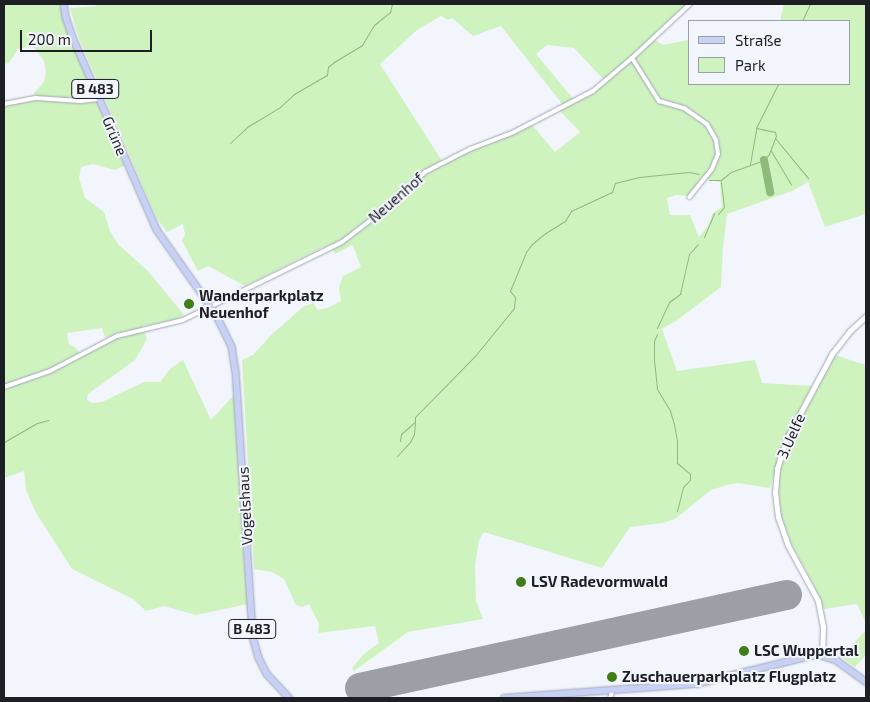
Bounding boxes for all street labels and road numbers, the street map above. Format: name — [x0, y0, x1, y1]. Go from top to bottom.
road number: B 483 — [70, 78, 120, 100]
street label: Grüne — [99, 114, 131, 158]
street label: Neuenhof — [365, 169, 427, 227]
street label: 3.Uelfe — [773, 411, 809, 461]
street label: Vogelshaus — [234, 466, 256, 546]
road number: B 483 — [227, 618, 277, 640]

